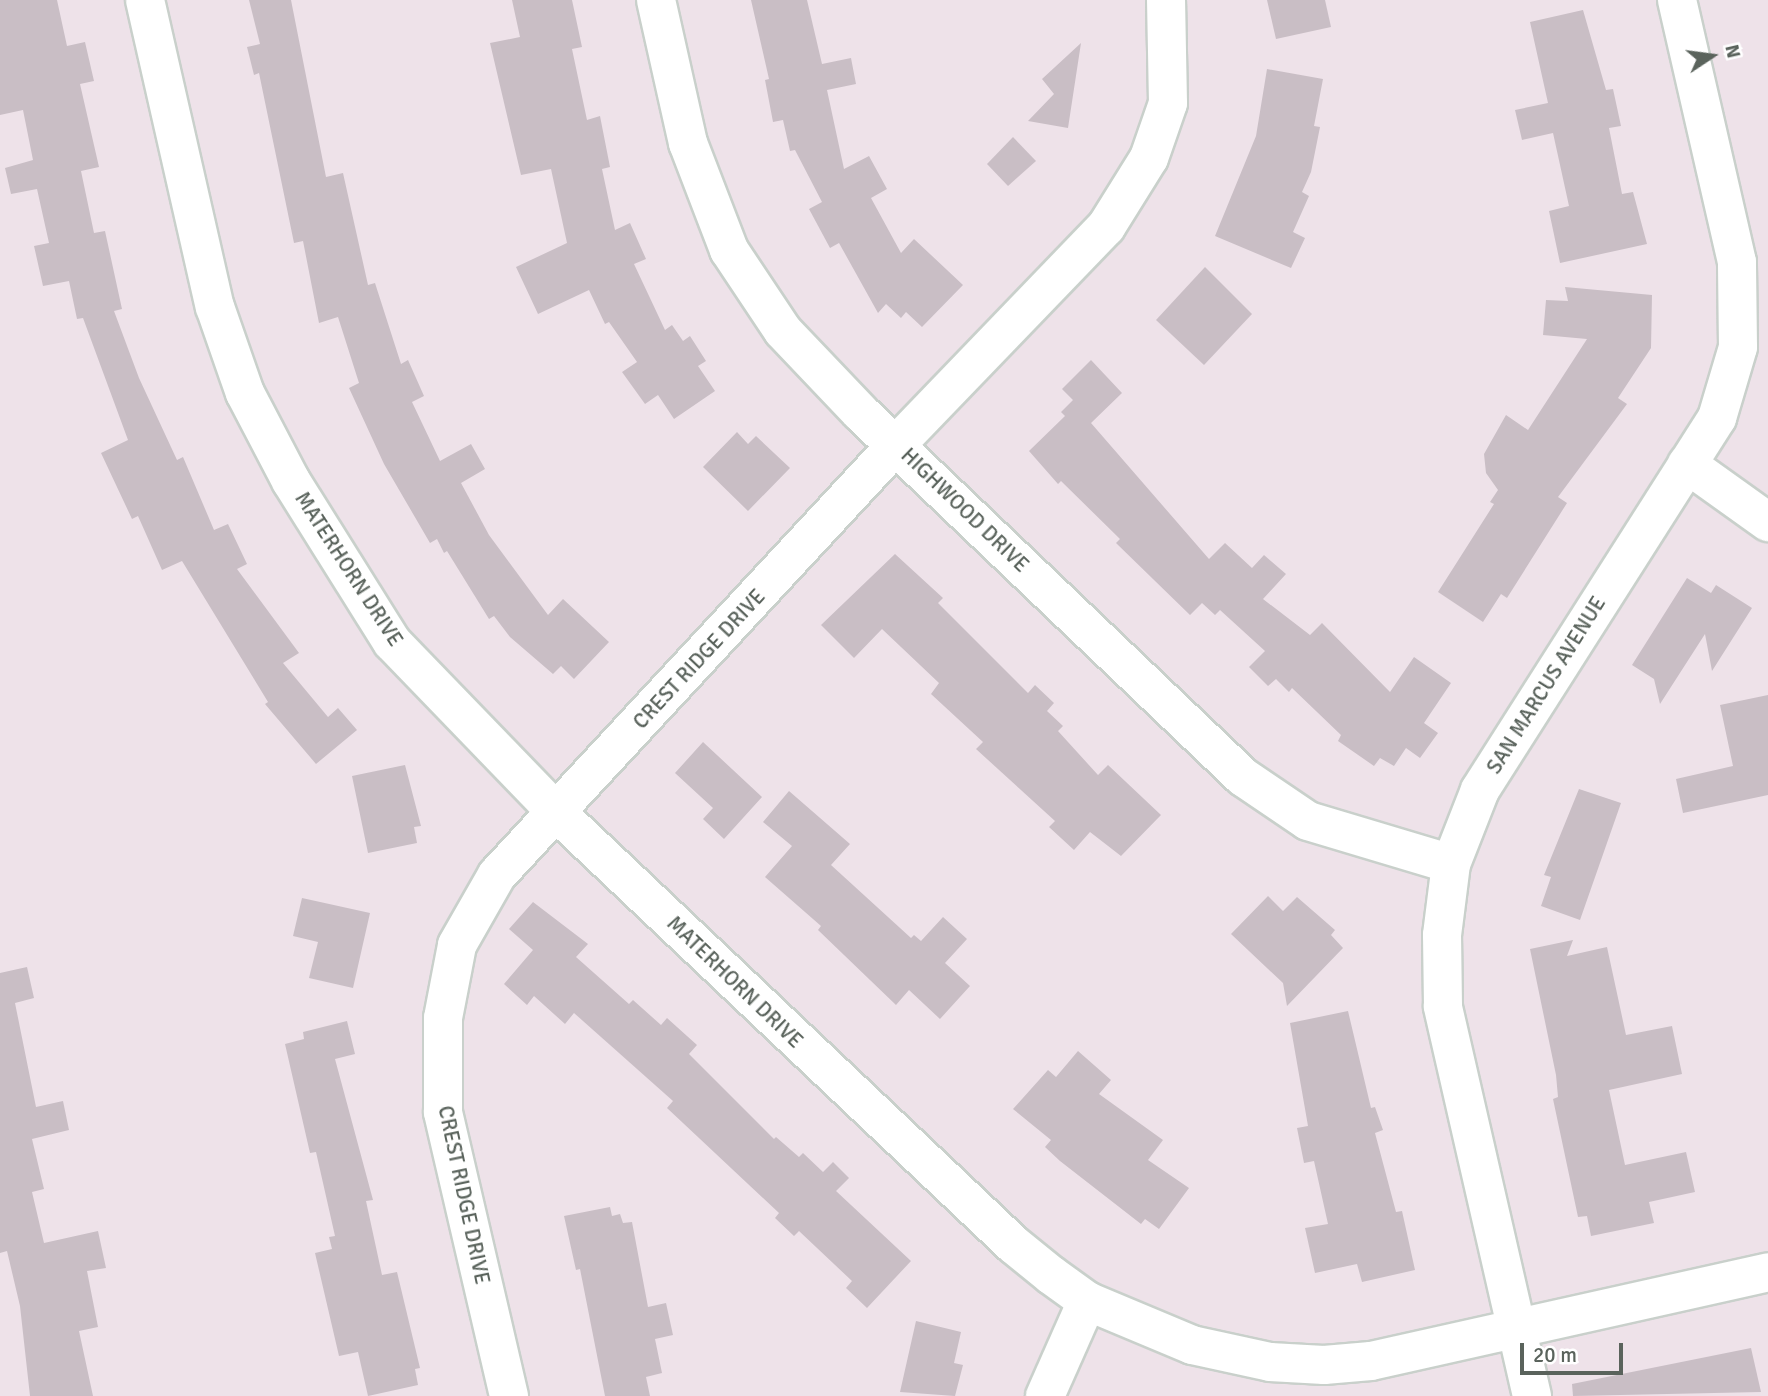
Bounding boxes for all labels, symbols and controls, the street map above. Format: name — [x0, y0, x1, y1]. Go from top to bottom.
north arrow — [1677, 21, 1747, 91]
text: N — [1719, 42, 1746, 60]
street label: HIGHWOOD DRIVE — [896, 443, 1034, 577]
street label: MATERHORN DRIVE — [290, 487, 408, 651]
street label: CREST RIDGE DRIVE — [628, 584, 770, 734]
street label: SAN MARCUS AVENUE — [1481, 592, 1611, 778]
street label: MATERHORN DRIVE — [662, 911, 808, 1053]
street label: CREST RIDGE DRIVE — [433, 1103, 495, 1287]
scale bar — [1523, 1330, 1626, 1374]
text: 20 m — [1533, 1342, 1577, 1368]

